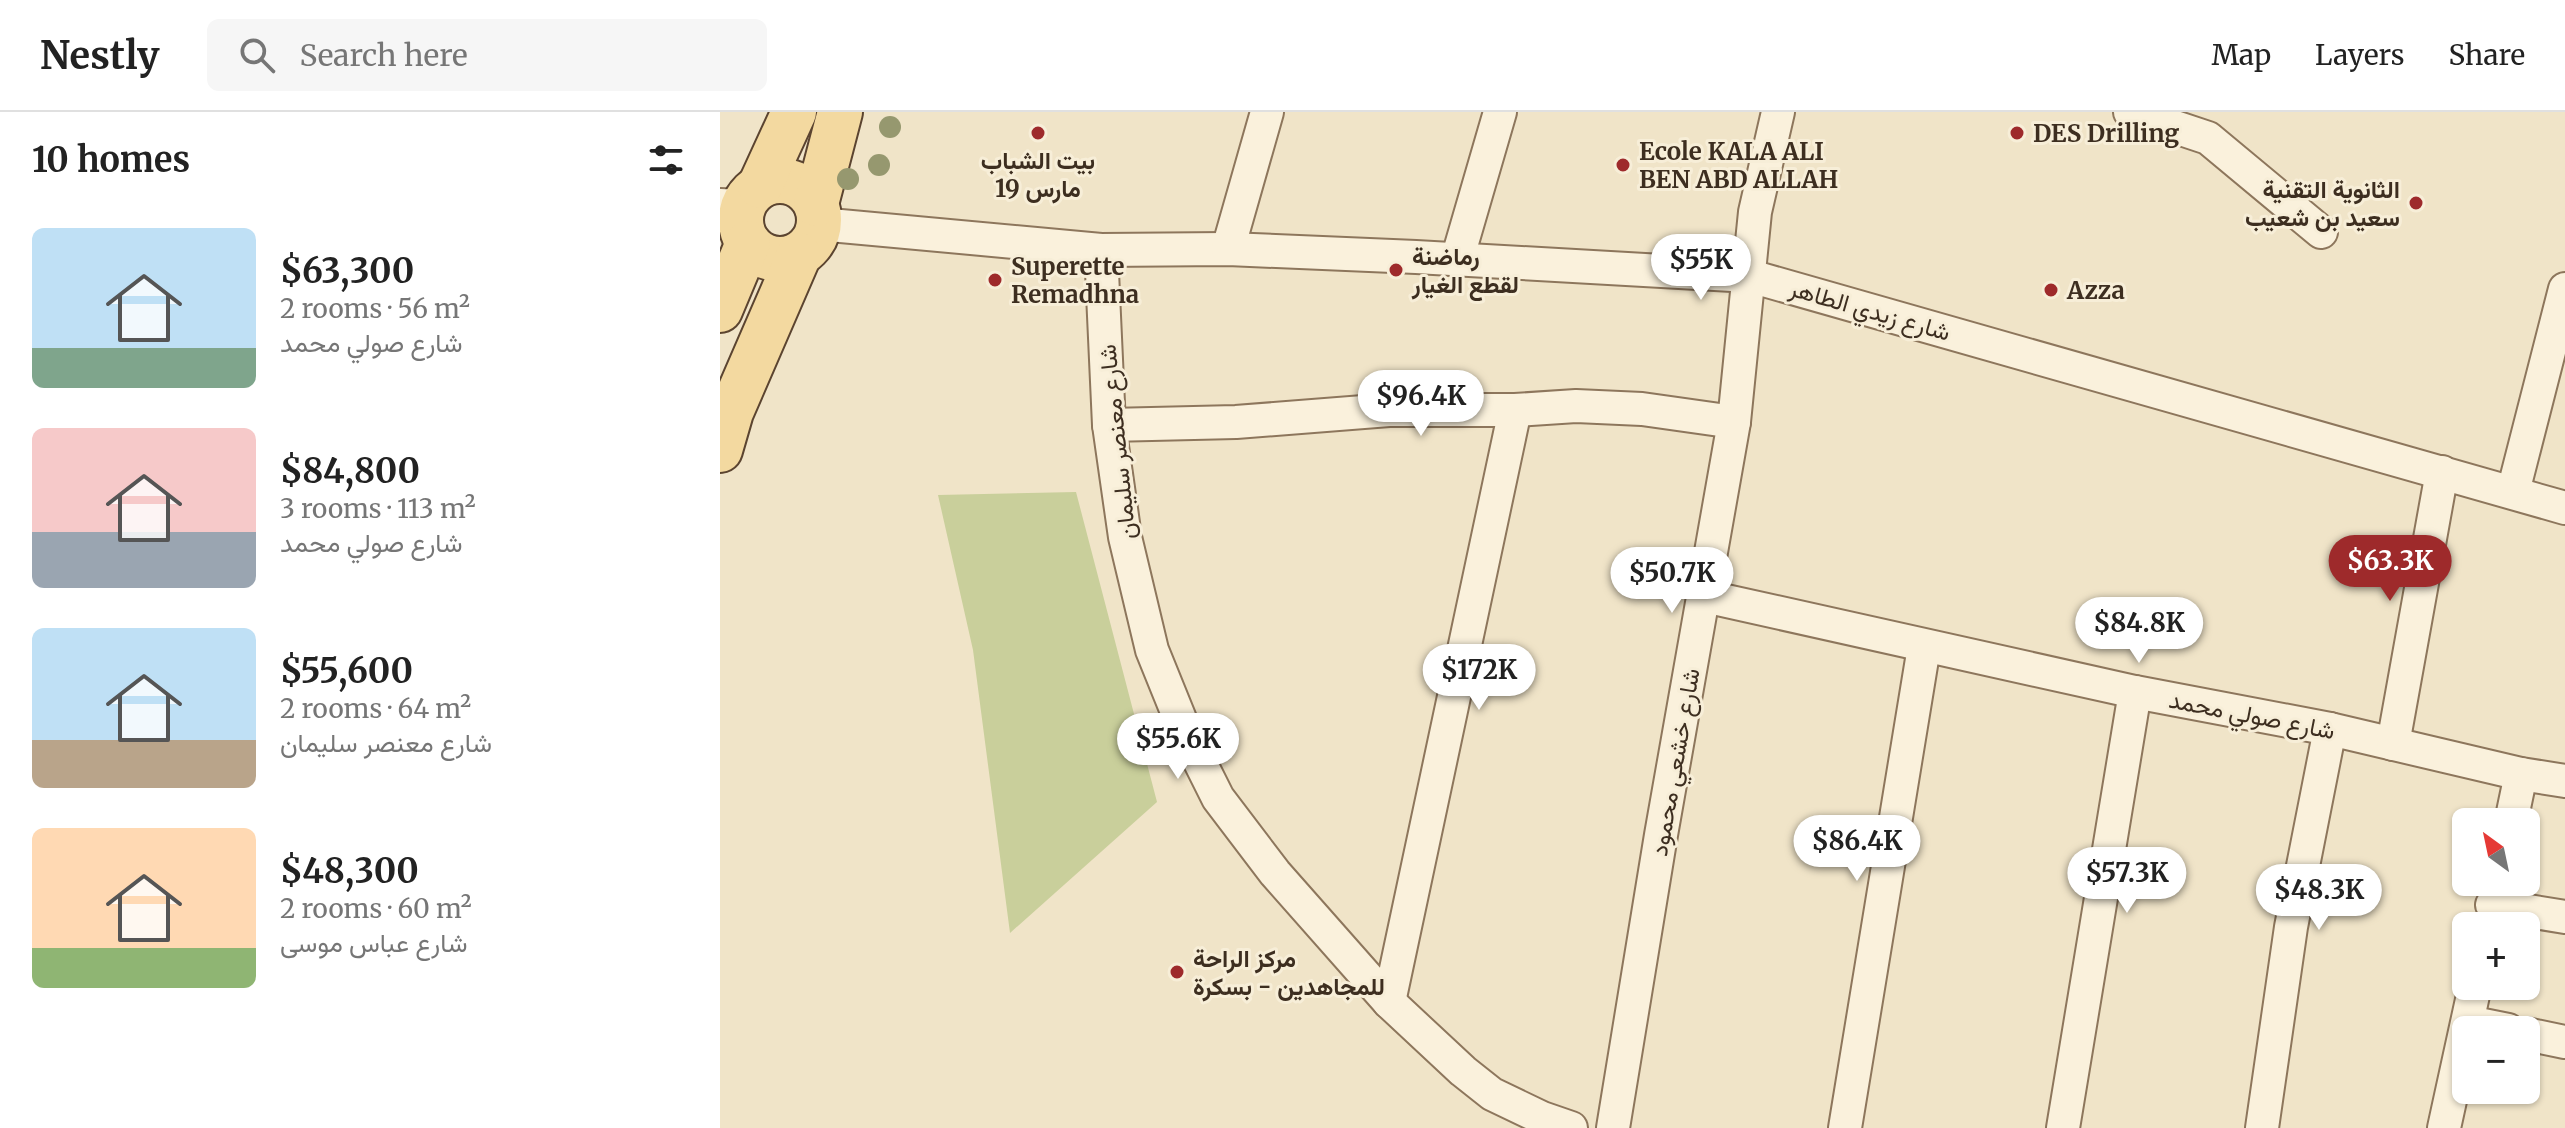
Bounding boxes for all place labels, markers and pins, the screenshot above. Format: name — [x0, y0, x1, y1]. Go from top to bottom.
place label: DES Drilling — [2033, 118, 2179, 149]
marker: بيت الشباب 19 مارس — [1029, 124, 1047, 142]
marker: DES Drilling — [2008, 124, 2026, 142]
place label: Ecole KALA ALI BEN ABD ALLAH — [1639, 136, 1838, 195]
place label: بيت الشباب 19 مارس — [981, 145, 1095, 204]
marker: Ecole KALA ALI BEN ABD ALLAH — [1614, 156, 1632, 174]
place label: الثانوية التقنية سعيد بن شعيب — [2245, 174, 2400, 233]
marker: الثانوية التقنية سعيد بن شعيب — [2407, 194, 2425, 212]
pin: $55K — [1654, 234, 1748, 302]
place label: رماضنة لقطع الغيار — [1411, 241, 1519, 302]
place label: Superette Remadhna — [1011, 251, 1139, 310]
marker: رماضنة لقطع الغيار — [1387, 261, 1405, 279]
marker: Superette Remadhna — [986, 271, 1004, 289]
place label: Azza — [2066, 275, 2125, 306]
marker: Azza — [2042, 281, 2060, 299]
pin: $96.4K — [1356, 370, 1486, 438]
pin: $63.3K — [2325, 535, 2455, 603]
pin: $50.7K — [1607, 547, 1737, 615]
pin: $84.8K — [2074, 597, 2204, 665]
pin: $172K — [1423, 644, 1535, 712]
pin: $55.6K — [1113, 713, 1243, 781]
pin: $86.4K — [1792, 815, 1922, 883]
pin: $57.3K — [2062, 847, 2192, 915]
pin: $48.3K — [2254, 864, 2384, 932]
place label: مركز الراحة للمجاهدين - بسكرة — [1193, 943, 1385, 1002]
marker: مركز الراحة للمجاهدين - بسكرة — [1168, 963, 1186, 981]

